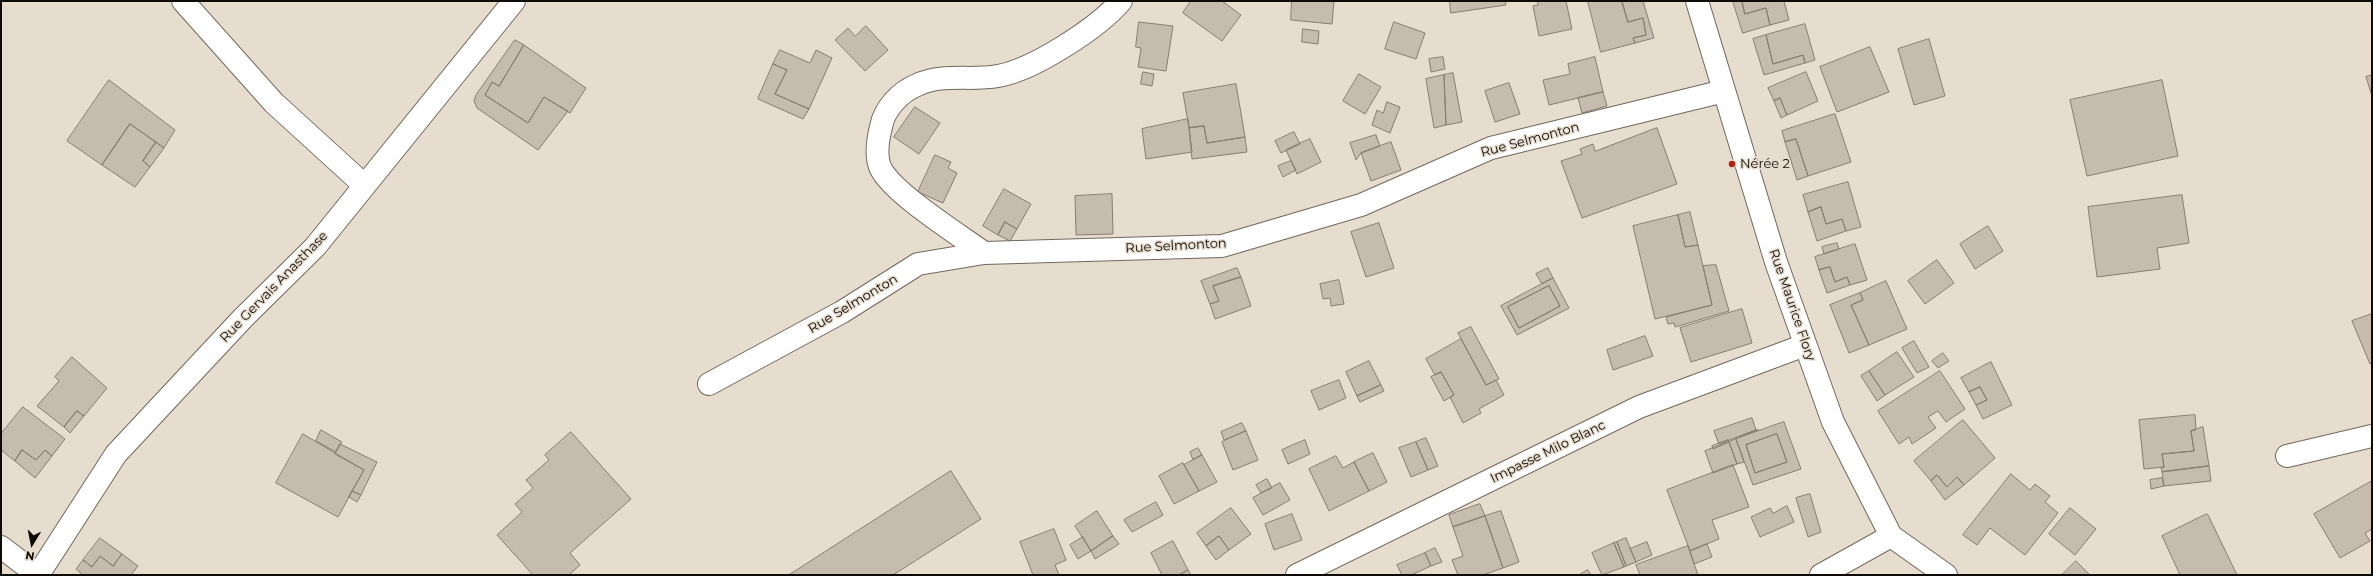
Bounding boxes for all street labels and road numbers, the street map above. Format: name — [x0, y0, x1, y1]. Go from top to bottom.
street label: Rue Selmonton — [1479, 119, 1581, 161]
street label: Rue Gervais Anasthase — [217, 228, 331, 346]
street label: Rue Selmonton — [1125, 236, 1227, 256]
street label: Rue Maurice Flory — [1766, 247, 1818, 363]
street label: Rue Selmonton — [806, 271, 900, 337]
street label: Impasse Milo Blanc — [1488, 417, 1608, 487]

